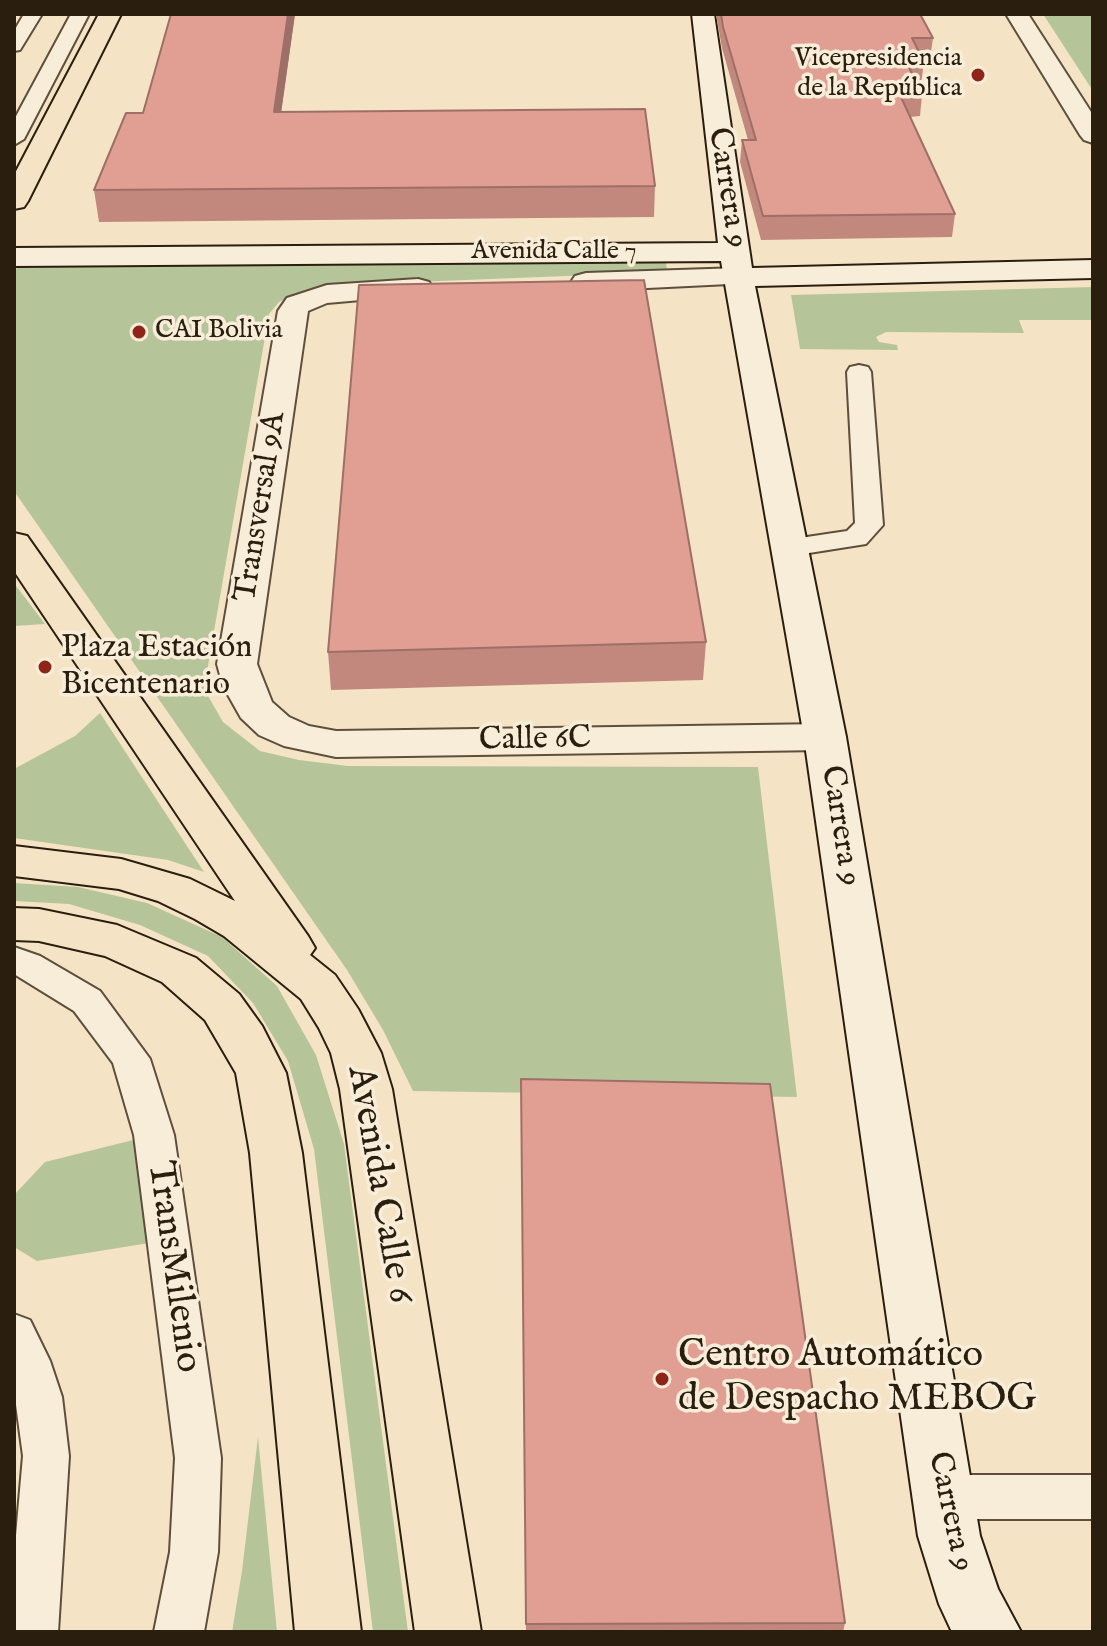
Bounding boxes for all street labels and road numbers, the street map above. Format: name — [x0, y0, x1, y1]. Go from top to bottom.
street label: Carrera 9 — [698, 125, 754, 251]
street label: Avenida Calle 7 — [471, 237, 637, 269]
street label: Transversal 9A — [228, 409, 296, 605]
street label: Calle 6C — [479, 721, 591, 761]
street label: Carrera 9 — [811, 763, 867, 889]
street label: Avenida Calle 6 — [335, 1063, 421, 1307]
street label: TransMilenio — [135, 1158, 209, 1376]
street label: Carrera 9 — [918, 1449, 980, 1575]

